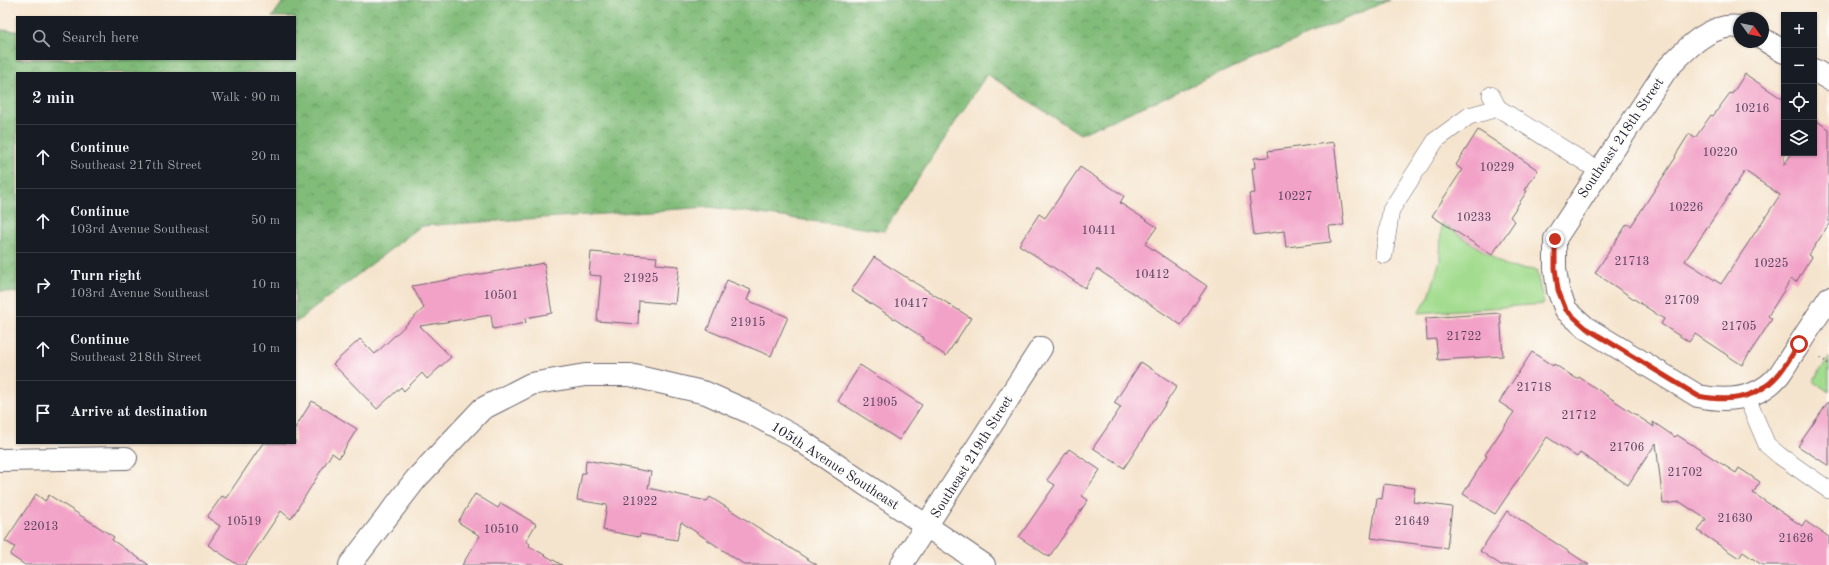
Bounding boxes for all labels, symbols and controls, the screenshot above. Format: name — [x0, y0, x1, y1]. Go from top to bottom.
north arrow — [1733, 12, 1769, 48]
map controls — [1781, 12, 1817, 156]
button: + — [1781, 12, 1817, 48]
search box — [16, 16, 296, 60]
icon: search — [30, 27, 52, 49]
text: Search here — [62, 31, 139, 46]
button: − — [1781, 48, 1817, 84]
street label: Southeast 218th Street — [1576, 75, 1666, 201]
button: locate — [1781, 84, 1817, 120]
text: 2 min — [32, 90, 75, 107]
text: Walk · 90 m — [211, 91, 280, 104]
house number: 10216 — [1735, 103, 1769, 115]
button: layers — [1781, 120, 1817, 156]
text: Continue — [70, 141, 129, 156]
icon: ahead — [32, 146, 54, 168]
house number: 10220 — [1703, 147, 1737, 159]
text: 20 m — [251, 150, 280, 163]
text: Southeast 217th Street — [70, 159, 202, 172]
house number: 10229 — [1480, 162, 1514, 174]
house number: 10227 — [1278, 191, 1312, 203]
house number: 10226 — [1669, 202, 1703, 214]
text: Continue — [70, 205, 129, 220]
icon: ahead — [32, 210, 54, 232]
house number: 10233 — [1457, 212, 1491, 224]
text: 50 m — [251, 214, 280, 227]
text: 103rd Avenue Southeast — [70, 223, 209, 236]
house number: 10411 — [1082, 225, 1116, 237]
route end — [1546, 230, 1564, 248]
house number: 21713 — [1615, 256, 1649, 268]
house number: 10225 — [1754, 257, 1788, 270]
text: Turn right — [70, 269, 141, 284]
house number: 10412 — [1135, 269, 1169, 281]
house number: 21925 — [624, 272, 658, 285]
icon: right — [32, 274, 54, 296]
text: 10 m — [251, 278, 280, 291]
text: 103rd Avenue Southeast — [70, 287, 209, 300]
house number: 10501 — [484, 289, 518, 302]
house number: 21709 — [1665, 295, 1699, 307]
house number: 10417 — [894, 298, 928, 310]
house number: 21915 — [731, 316, 765, 329]
house number: 21705 — [1722, 320, 1756, 333]
house number: 21722 — [1447, 331, 1481, 343]
text: Continue — [70, 333, 129, 348]
route start — [1790, 335, 1808, 353]
icon: ahead — [32, 338, 54, 360]
text: 10 m — [251, 342, 280, 355]
text: Southeast 218th Street — [70, 351, 202, 364]
house number: 21718 — [1517, 382, 1551, 394]
street label: Southeast 219th Street — [929, 393, 1016, 521]
house number: 21905 — [863, 396, 897, 409]
icon: arrive — [32, 402, 54, 424]
text: Arrive at destination — [70, 405, 208, 420]
house number: 21712 — [1562, 410, 1596, 422]
street label: 105th Avenue Southeast — [769, 420, 901, 513]
house number: 21706 — [1610, 442, 1644, 454]
house number: 21702 — [1668, 467, 1702, 479]
house number: 21922 — [623, 496, 657, 508]
house number: 21630 — [1718, 513, 1752, 525]
house number: 10519 — [227, 515, 261, 528]
house number: 21649 — [1395, 516, 1429, 528]
house number: 22013 — [24, 521, 58, 533]
house number: 10510 — [484, 523, 518, 536]
house number: 21626 — [1779, 533, 1813, 545]

